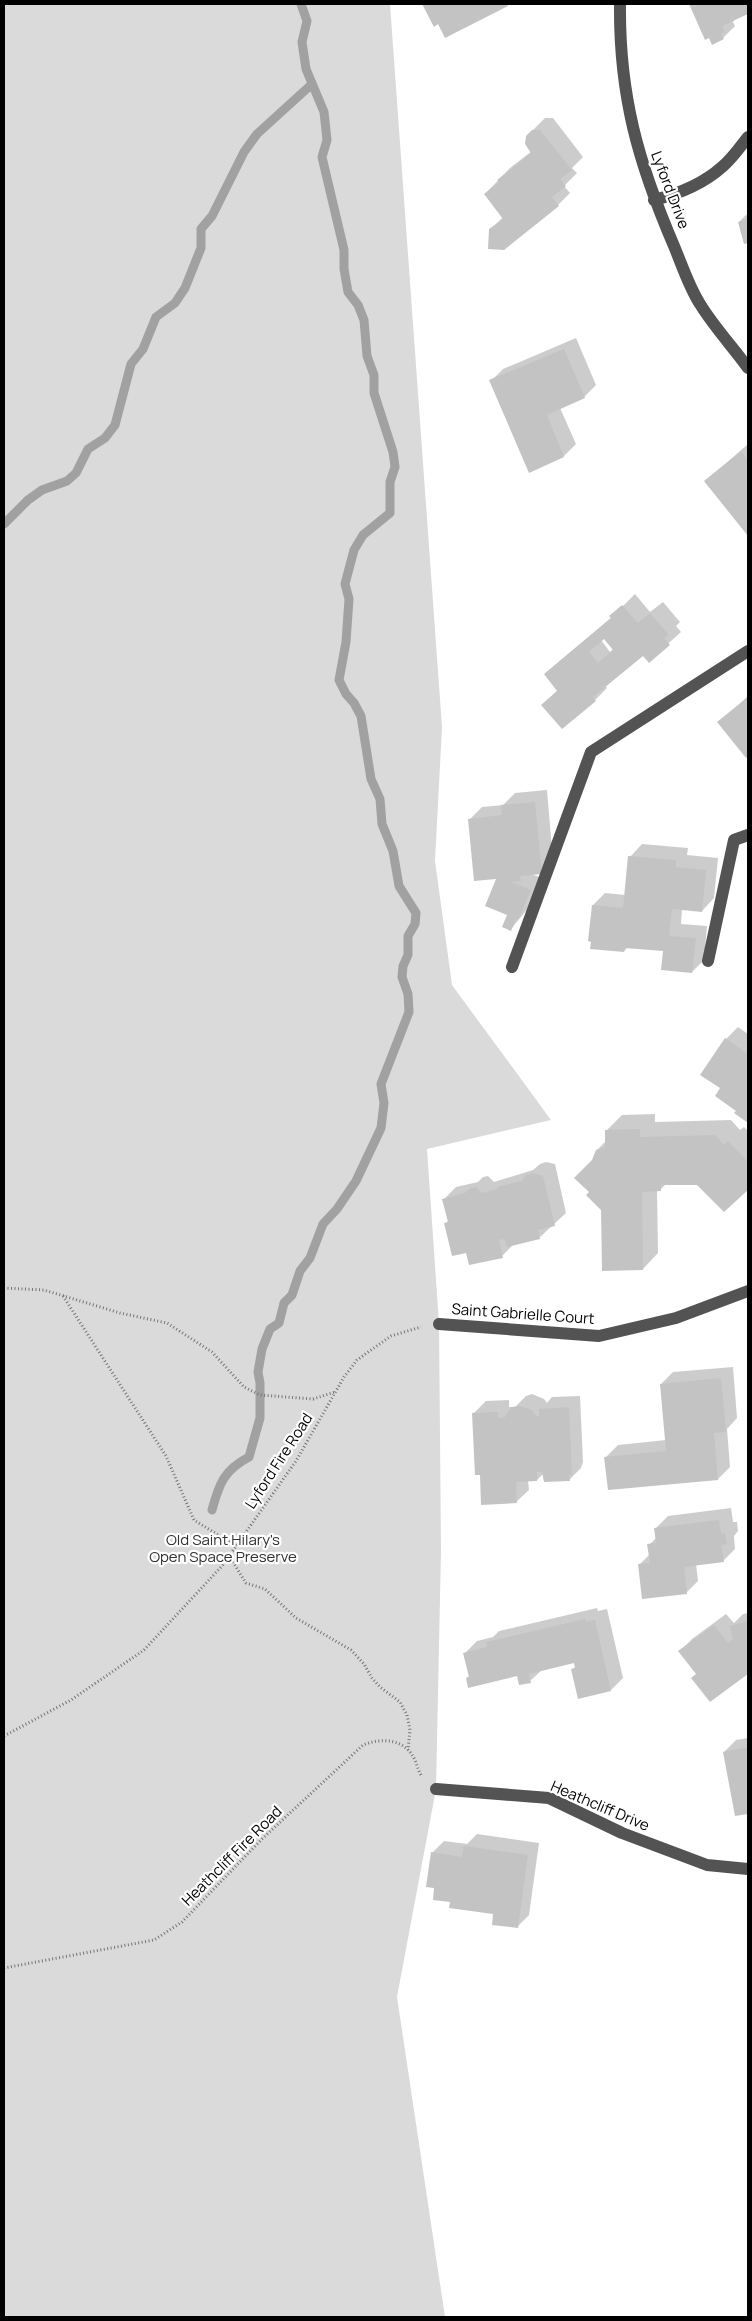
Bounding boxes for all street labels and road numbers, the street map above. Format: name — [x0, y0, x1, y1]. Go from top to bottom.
street label: Lyford Drive — [646, 148, 695, 232]
street label: Saint Gabrielle Court — [451, 1298, 595, 1329]
street label: Lyford Fire Road — [240, 1409, 317, 1513]
street label: Heathcliff Drive — [548, 1775, 653, 1836]
street label: Heathcliff Fire Road — [177, 1801, 286, 1910]

